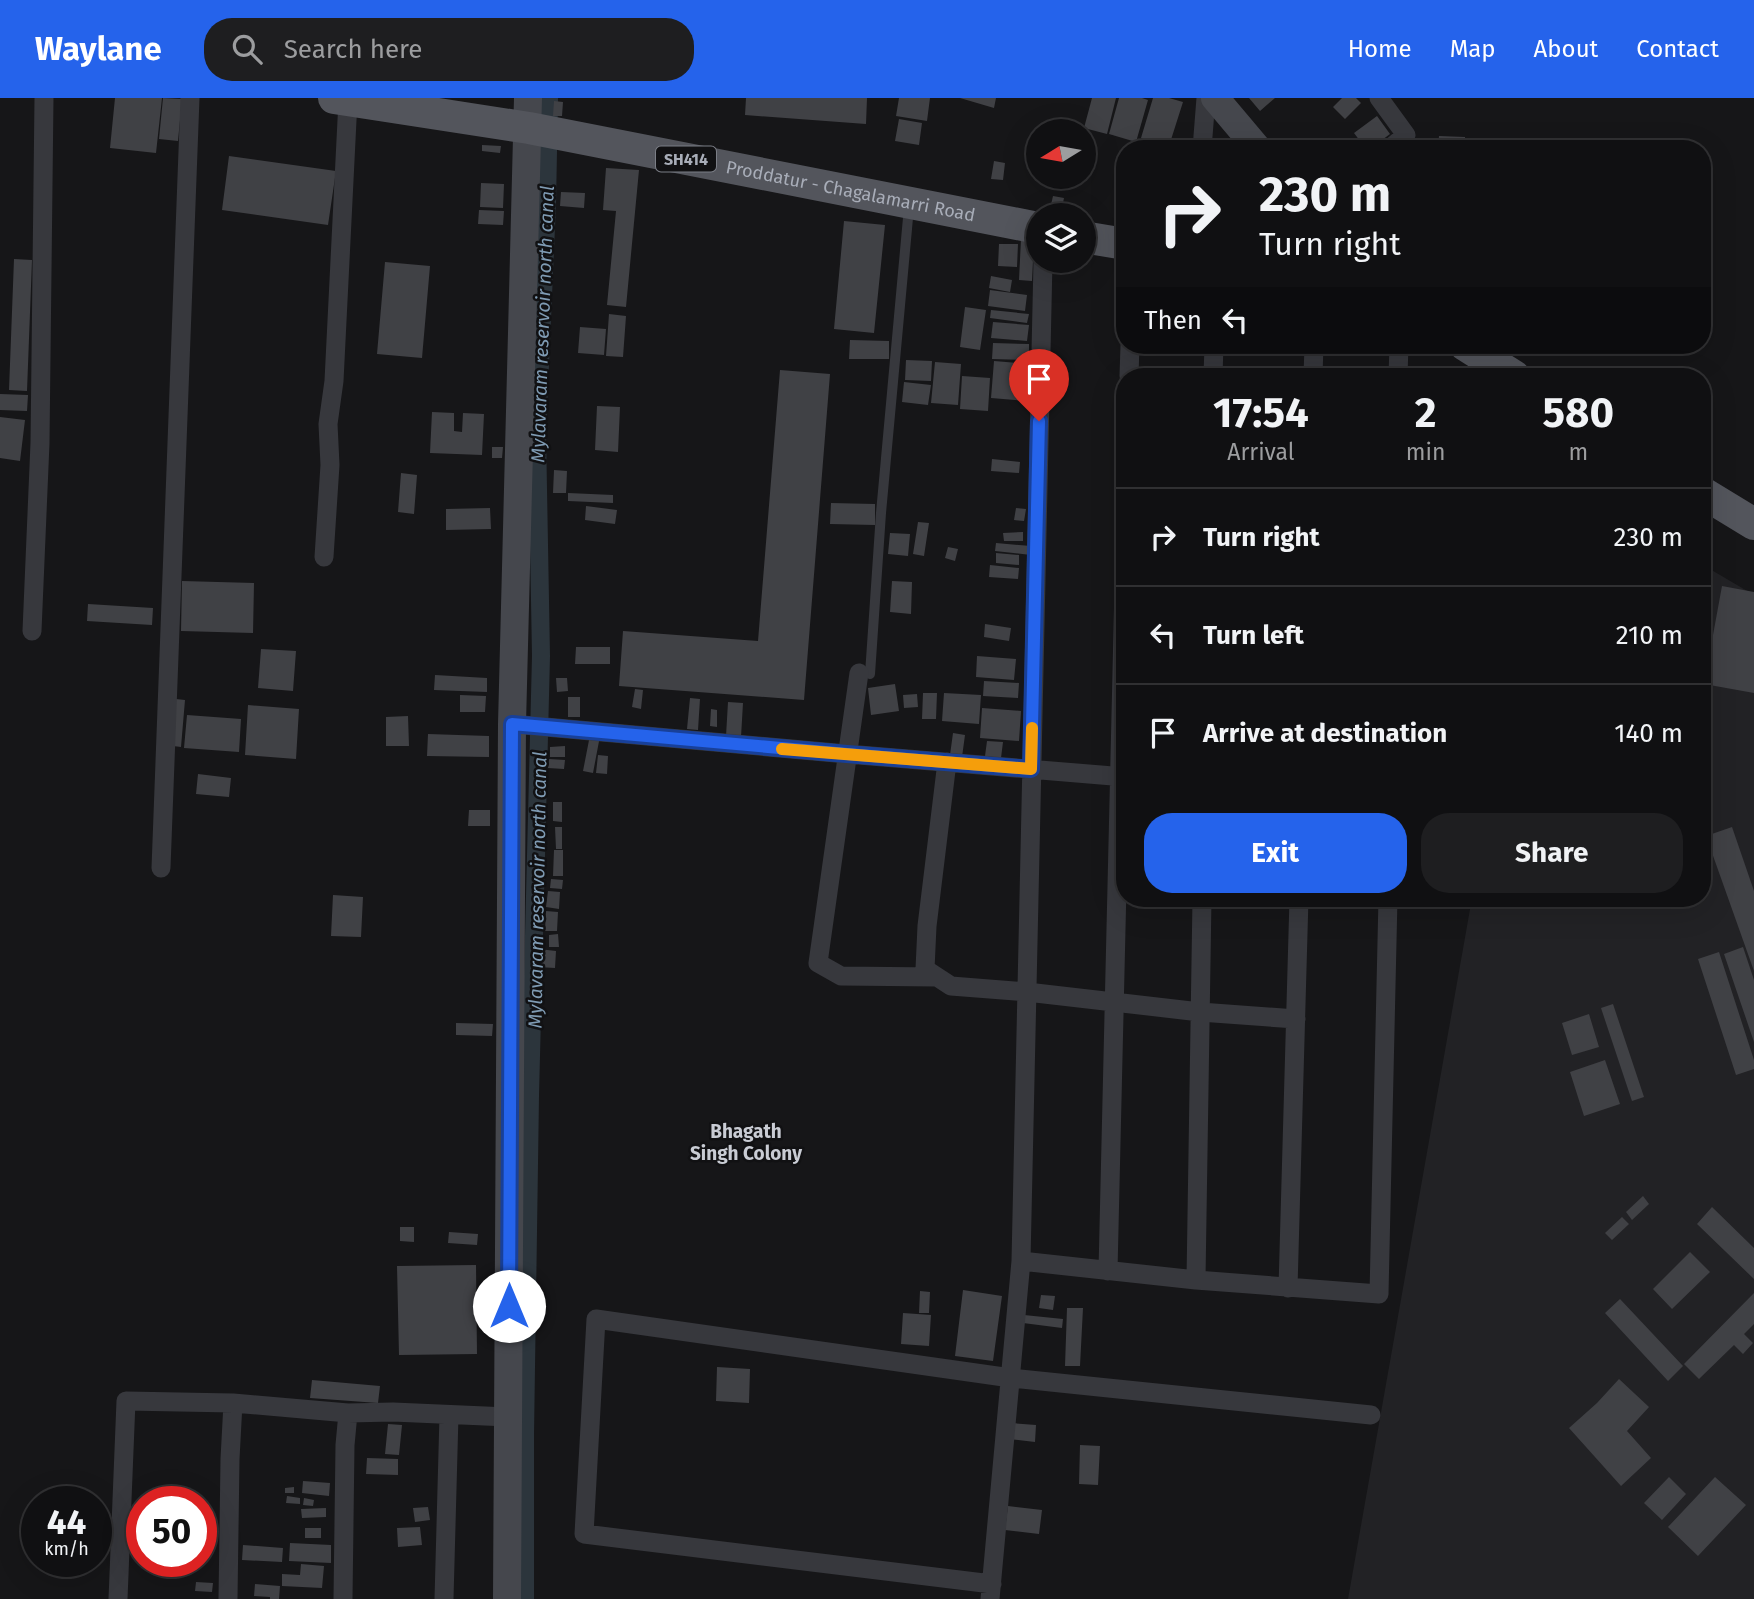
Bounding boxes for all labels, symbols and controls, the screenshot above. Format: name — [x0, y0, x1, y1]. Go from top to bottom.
search box — [204, 18, 694, 81]
text: Waylane — [35, 29, 162, 69]
icon: search — [228, 30, 266, 68]
text: Search here — [284, 34, 423, 65]
text: Home — [1348, 35, 1412, 63]
text: Map — [1450, 35, 1496, 63]
text: About — [1534, 35, 1598, 63]
text: Contact — [1636, 35, 1719, 63]
north arrow — [1026, 119, 1096, 189]
map controls — [1026, 119, 1096, 273]
road number: SH414 — [656, 146, 716, 172]
street label: Proddatur - Chagalamarri Road — [724, 156, 977, 226]
text: 230 m — [1259, 165, 1391, 224]
icon: right — [1144, 168, 1235, 259]
water label: Mylavaram reservoir north canal — [526, 185, 559, 463]
button: layers — [1026, 203, 1096, 273]
text: Turn right — [1259, 225, 1401, 263]
icon: left — [1216, 301, 1254, 339]
text: Then — [1144, 305, 1202, 336]
pin — [1009, 349, 1069, 421]
icon: arrive — [1020, 360, 1058, 398]
text: 17:54 — [1213, 388, 1309, 438]
text: 2 — [1415, 388, 1437, 438]
text: 580 — [1543, 388, 1614, 438]
text: Arrival — [1227, 438, 1295, 466]
text: min — [1406, 438, 1446, 466]
text: m — [1568, 438, 1588, 466]
icon: right — [1144, 518, 1182, 556]
text: Turn right — [1203, 522, 1320, 553]
text: 230 m — [1614, 522, 1683, 553]
icon: left — [1144, 616, 1182, 654]
text: Turn left — [1203, 620, 1304, 651]
text: 210 m — [1616, 620, 1683, 651]
icon: arrive — [1144, 714, 1182, 752]
text: Arrive at destination — [1203, 718, 1447, 749]
text: 140 m — [1614, 718, 1683, 749]
water label: Mylavaram reservoir north canal — [524, 751, 551, 1029]
button: Exit — [1144, 813, 1407, 893]
button: Share — [1421, 813, 1683, 893]
district label: Bhagath Singh Colony — [690, 1120, 802, 1165]
position arrow — [472, 1269, 546, 1343]
speed limit sign: 50 — [126, 1486, 217, 1577]
text: 44 — [47, 1501, 86, 1543]
text: km/h — [44, 1538, 89, 1560]

